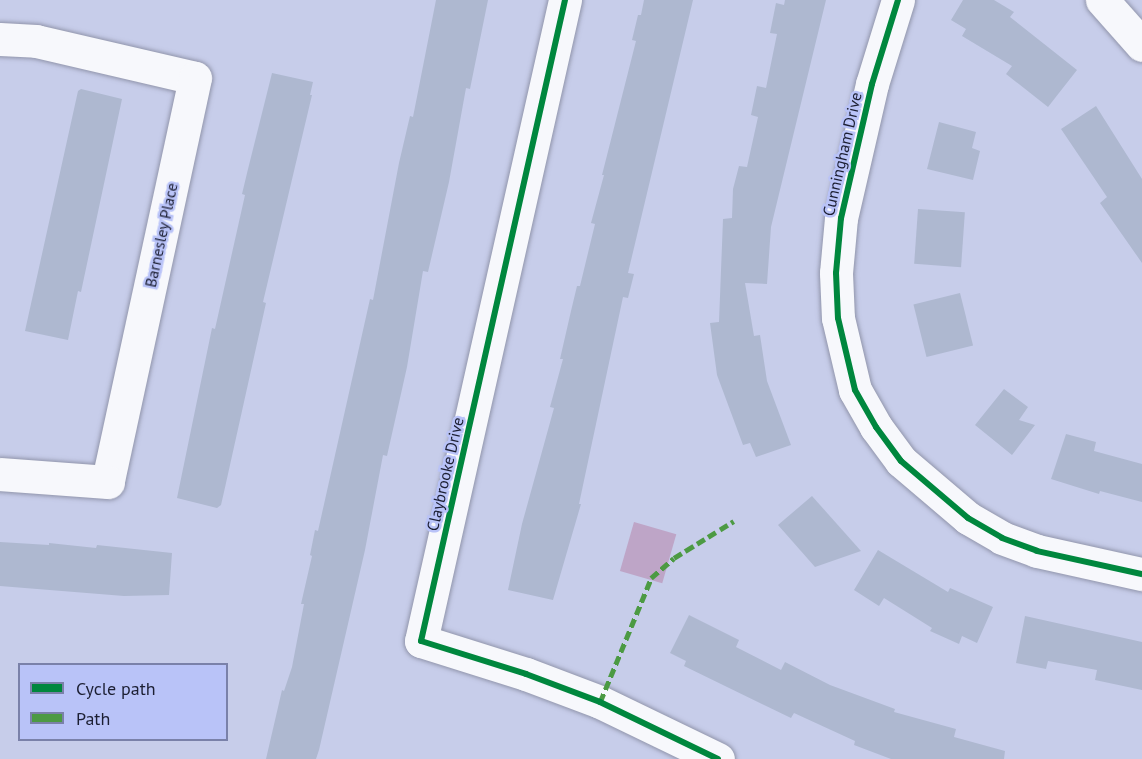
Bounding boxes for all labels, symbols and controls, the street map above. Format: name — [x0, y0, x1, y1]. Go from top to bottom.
street label: Cunningham Drive — [818, 90, 866, 218]
street label: Barnesley Place — [140, 181, 182, 289]
street label: Claybrooke Drive — [423, 415, 467, 533]
legend — [18, 663, 228, 741]
text: Cycle path — [76, 677, 156, 700]
text: Path — [76, 707, 110, 730]

